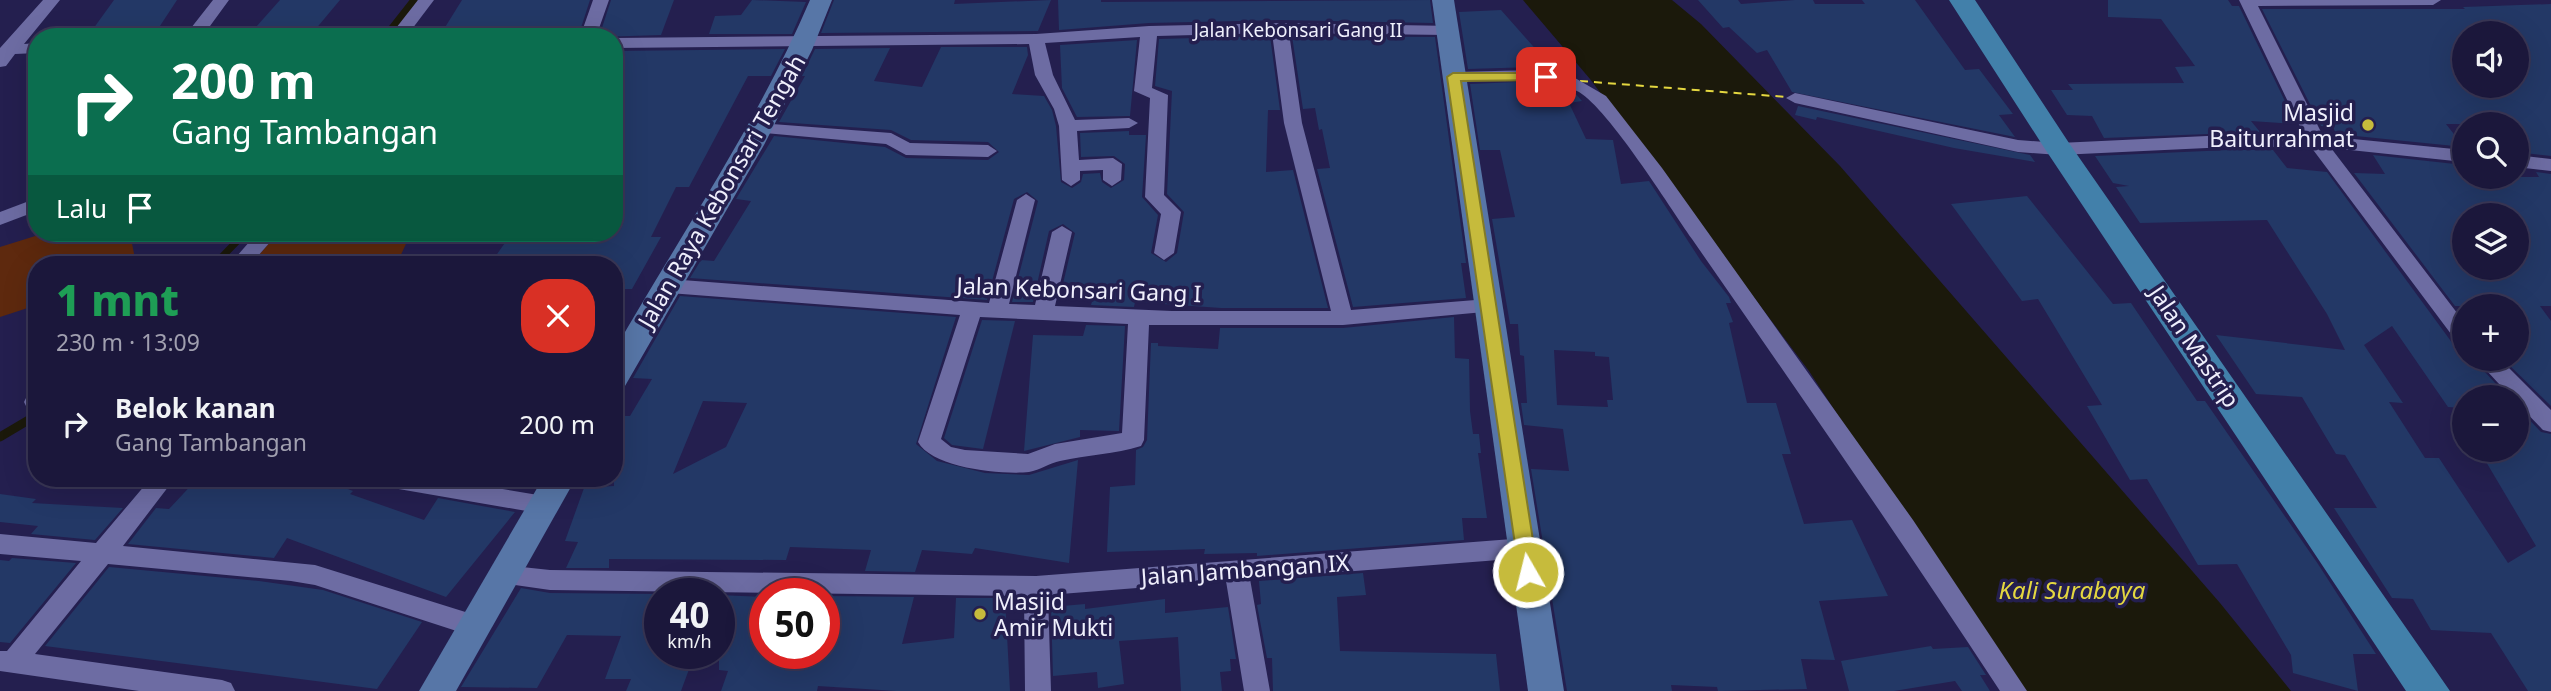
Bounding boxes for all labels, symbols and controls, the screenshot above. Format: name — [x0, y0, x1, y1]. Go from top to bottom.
street label: Jalan Kebonsari Gang II — [1192, 17, 1402, 43]
map controls — [2452, 21, 2529, 462]
button: sound — [2452, 21, 2529, 98]
text: 200 m — [171, 47, 316, 113]
pin — [1516, 47, 1576, 107]
street label: Jalan Raya Kebonsari Tengah — [629, 49, 812, 335]
icon: right — [56, 56, 147, 147]
icon: arrive — [1527, 58, 1565, 96]
place label: Masjid Baiturrahmat — [2209, 96, 2354, 154]
text: Gang Tambangan — [171, 110, 438, 153]
button: search — [2452, 112, 2529, 189]
marker: Masjid Baiturrahmat — [2360, 117, 2376, 133]
icon: arrive — [121, 189, 159, 227]
text: Lalu — [56, 190, 107, 226]
button: layers — [2452, 203, 2529, 280]
street label: Jalan Kebonsari Gang I — [954, 269, 1202, 309]
text: 1 mnt — [56, 271, 179, 328]
street label: Jalan Mastrip — [2141, 277, 2248, 413]
button: close — [521, 279, 595, 353]
button: + — [2452, 294, 2529, 371]
text: 230 m · 13:09 — [56, 326, 200, 358]
button: − — [2452, 385, 2529, 462]
text: Belok kanan — [115, 390, 276, 426]
icon: right — [56, 405, 94, 443]
text: 200 m — [519, 406, 595, 442]
text: Gang Tambangan — [115, 426, 307, 458]
position arrow — [1491, 535, 1565, 609]
street label: Jalan Jambangan IX — [1138, 546, 1351, 592]
water label: Kali Surabaya — [1999, 573, 2146, 606]
speed limit sign: 50 — [749, 578, 840, 669]
place label: Masjid Amir Mukti — [994, 585, 1113, 643]
text: 40 — [669, 591, 710, 638]
marker: Masjid Amir Mukti — [972, 606, 988, 622]
text: km/h — [667, 629, 712, 653]

